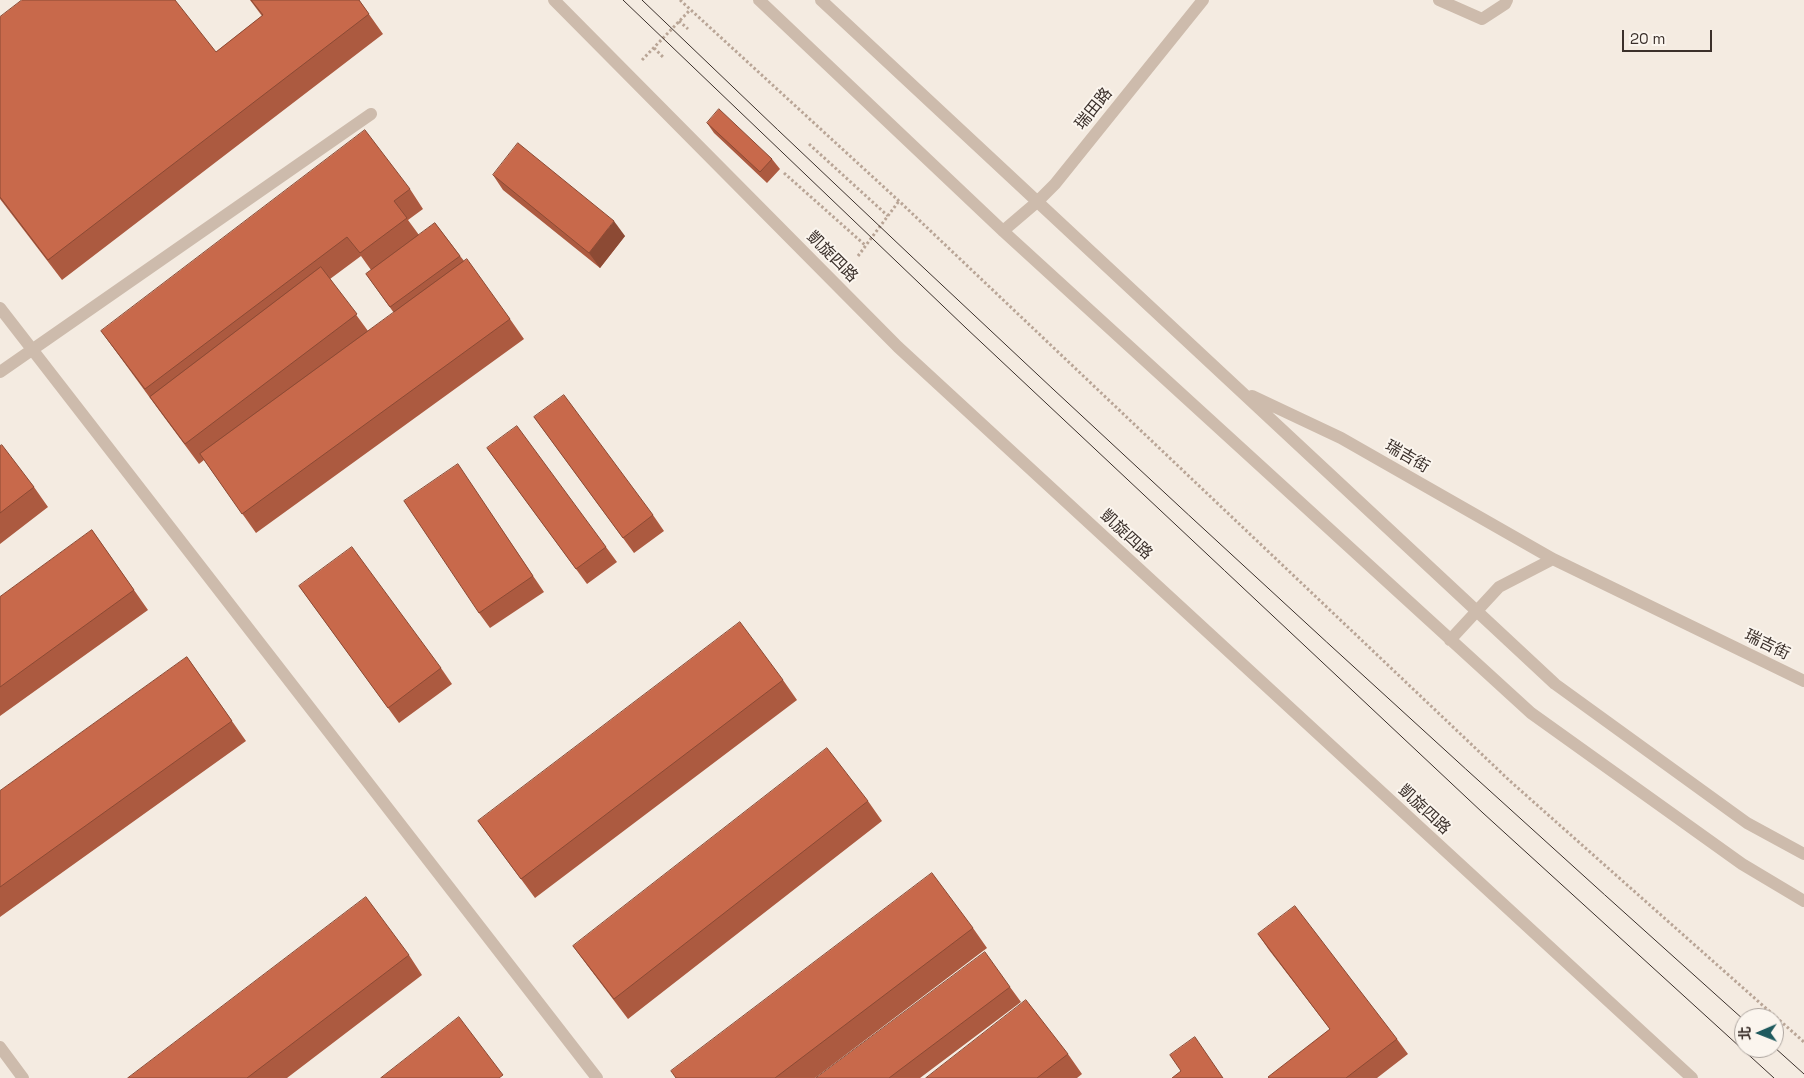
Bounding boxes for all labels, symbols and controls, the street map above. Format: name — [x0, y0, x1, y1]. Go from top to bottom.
scale bar — [1624, 20, 1714, 52]
text: 20 m — [1630, 29, 1665, 48]
street label: 瑞田路 — [1071, 84, 1117, 134]
street label: 凱旋四路 — [803, 228, 861, 286]
street label: 瑞吉街 — [1381, 437, 1433, 477]
street label: 凱旋四路 — [1096, 506, 1156, 564]
street label: 瑞吉街 — [1741, 626, 1793, 664]
street label: 凱旋四路 — [1394, 781, 1454, 839]
north arrow — [1734, 1008, 1784, 1058]
text: 北 — [1736, 1026, 1754, 1040]

